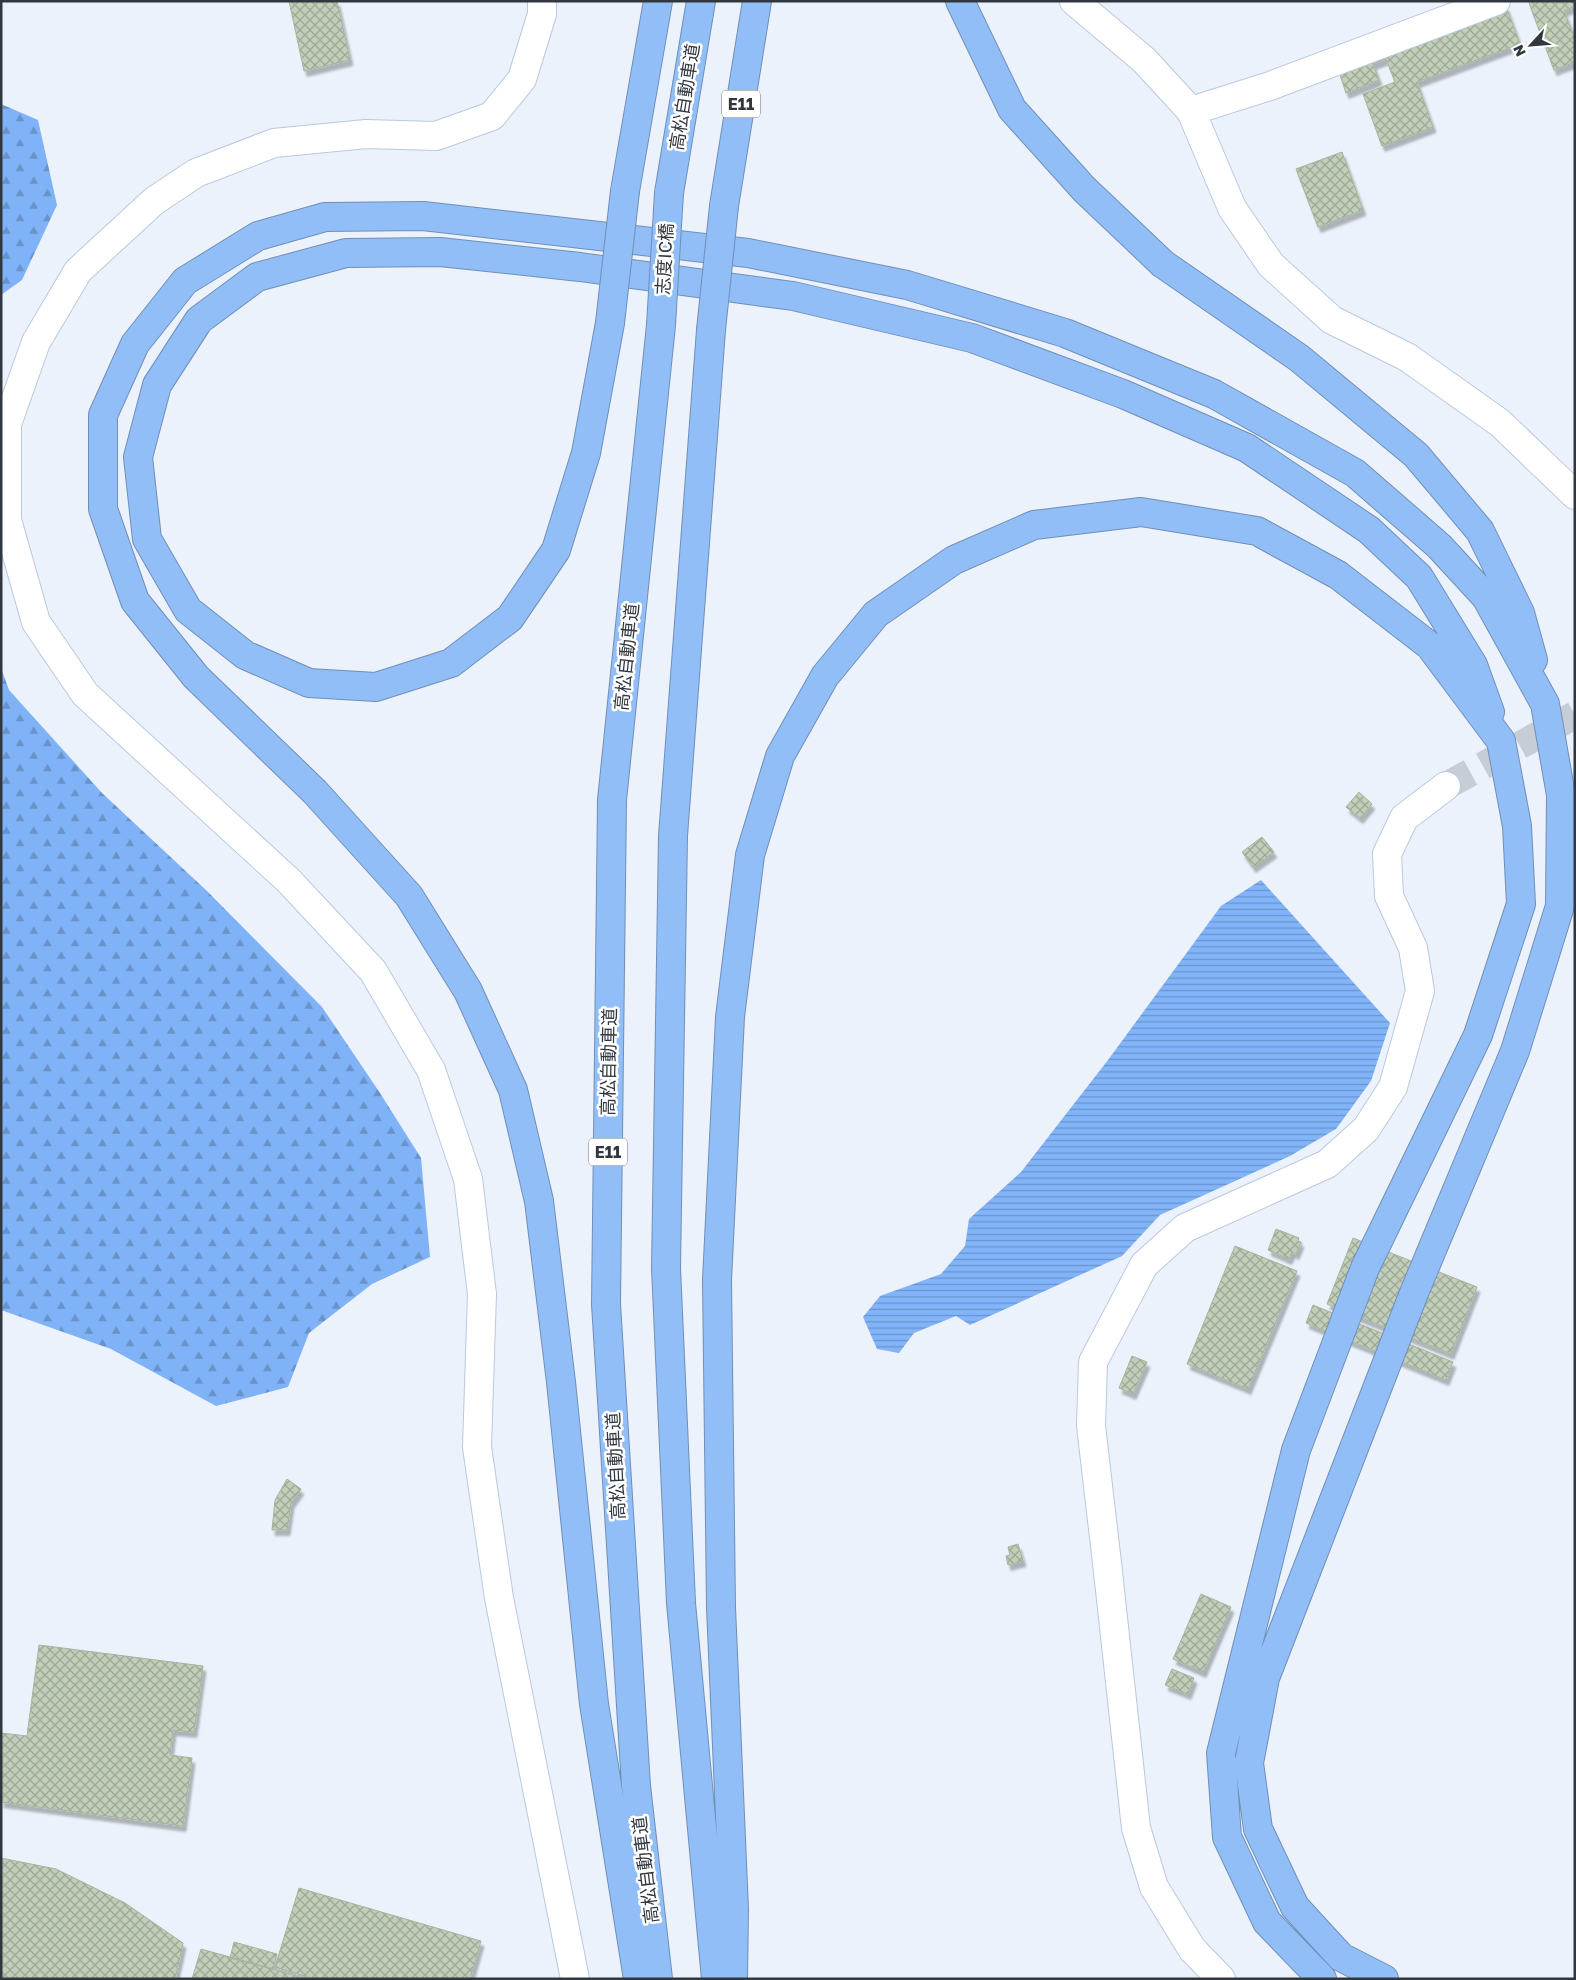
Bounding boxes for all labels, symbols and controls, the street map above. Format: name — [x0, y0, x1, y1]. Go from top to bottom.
north arrow — [1506, 20, 1556, 70]
street label: 高松自動車道 — [665, 42, 703, 152]
text: N — [1509, 42, 1529, 59]
road number: E11 — [722, 90, 760, 118]
street label: 志度IC橋 — [651, 222, 677, 295]
street label: 高松自動車道 — [609, 602, 643, 712]
street label: 高松自動車道 — [596, 1008, 620, 1116]
road number: E11 — [589, 1138, 627, 1166]
street label: 高松自動車道 — [601, 1412, 629, 1521]
street label: 高松自動車道 — [628, 1815, 663, 1925]

